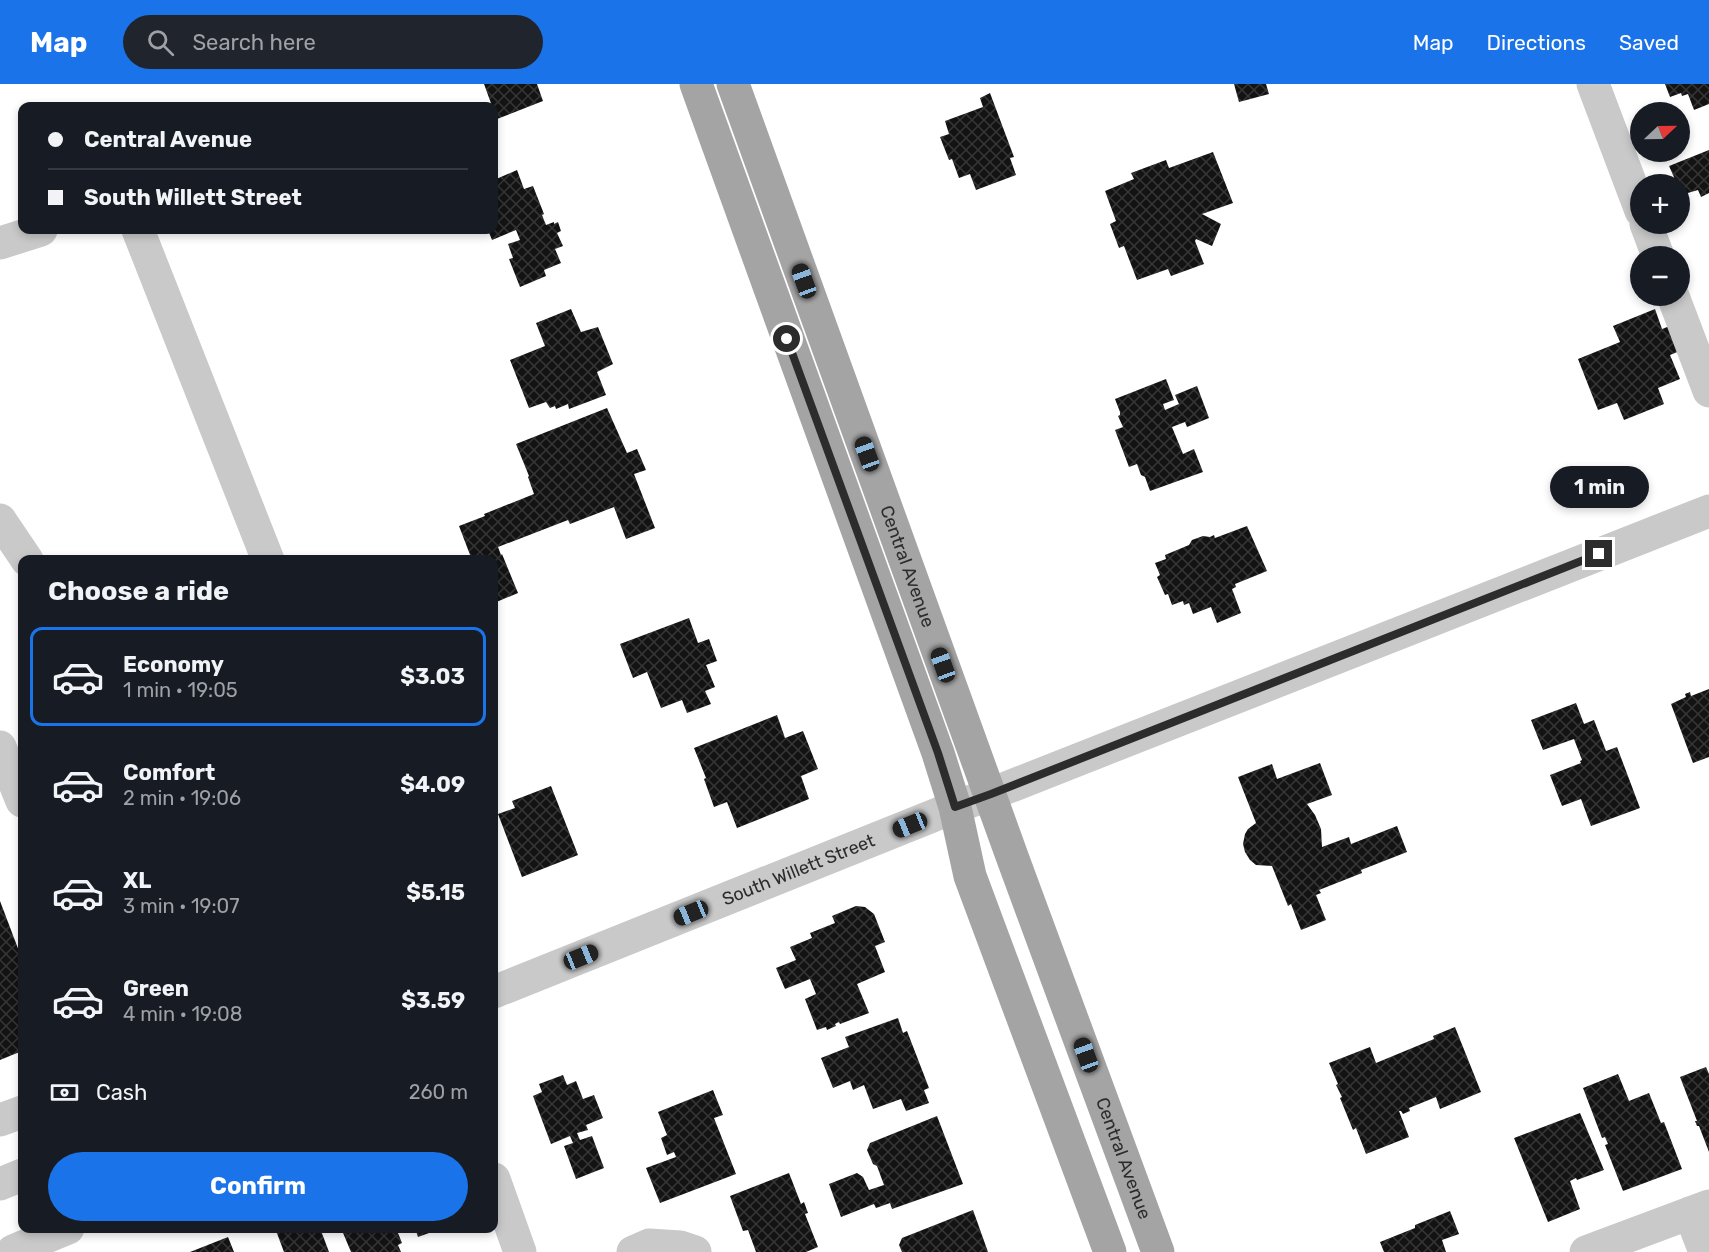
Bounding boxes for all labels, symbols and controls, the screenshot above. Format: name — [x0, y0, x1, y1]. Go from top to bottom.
search box — [123, 15, 543, 69]
text: Map — [30, 26, 87, 59]
icon: search — [144, 26, 177, 59]
text: Search here — [192, 29, 316, 56]
text: Map — [1413, 30, 1454, 55]
text: Directions — [1487, 30, 1586, 55]
text: Saved — [1619, 30, 1679, 55]
north arrow — [1630, 102, 1690, 162]
map controls — [1630, 102, 1690, 306]
text: Central Avenue — [84, 126, 252, 153]
button: + — [1630, 174, 1690, 234]
text: South Willett Street — [84, 184, 302, 211]
button: − — [1630, 246, 1690, 306]
car — [789, 261, 819, 301]
route start — [773, 325, 800, 352]
car — [852, 434, 882, 474]
callout: 1 min — [1550, 467, 1648, 509]
text: 1 min — [1574, 475, 1625, 499]
street label: Central Avenue — [875, 503, 939, 630]
route end — [1585, 540, 1612, 567]
text: Choose a ride — [48, 575, 229, 607]
car — [928, 645, 958, 685]
icon: car — [51, 650, 105, 704]
text: Economy — [123, 651, 224, 678]
text: $3.03 — [400, 663, 465, 690]
text: 1 min · 19:05 — [123, 678, 238, 702]
icon: car — [51, 758, 105, 812]
text: Comfort — [123, 759, 215, 786]
text: $4.09 — [400, 771, 465, 798]
text: 2 min · 19:06 — [123, 786, 241, 810]
car — [890, 810, 930, 840]
street label: South Willett Street — [719, 829, 878, 910]
icon: car — [51, 866, 105, 920]
text: XL — [123, 867, 151, 894]
text: $5.15 — [406, 879, 465, 906]
text: 3 min · 19:07 — [123, 894, 240, 918]
car — [671, 898, 711, 928]
car — [561, 942, 601, 972]
icon: car — [51, 974, 105, 1028]
text: Green — [123, 975, 189, 1002]
text: $3.59 — [401, 987, 465, 1014]
text: 4 min · 19:08 — [123, 1002, 242, 1026]
car — [1071, 1035, 1101, 1075]
icon: cash — [48, 1076, 81, 1109]
text: Cash — [96, 1079, 147, 1106]
text: 260 m — [409, 1080, 468, 1104]
street label: Central Avenue — [1091, 1094, 1156, 1222]
button: Confirm — [48, 1152, 468, 1221]

